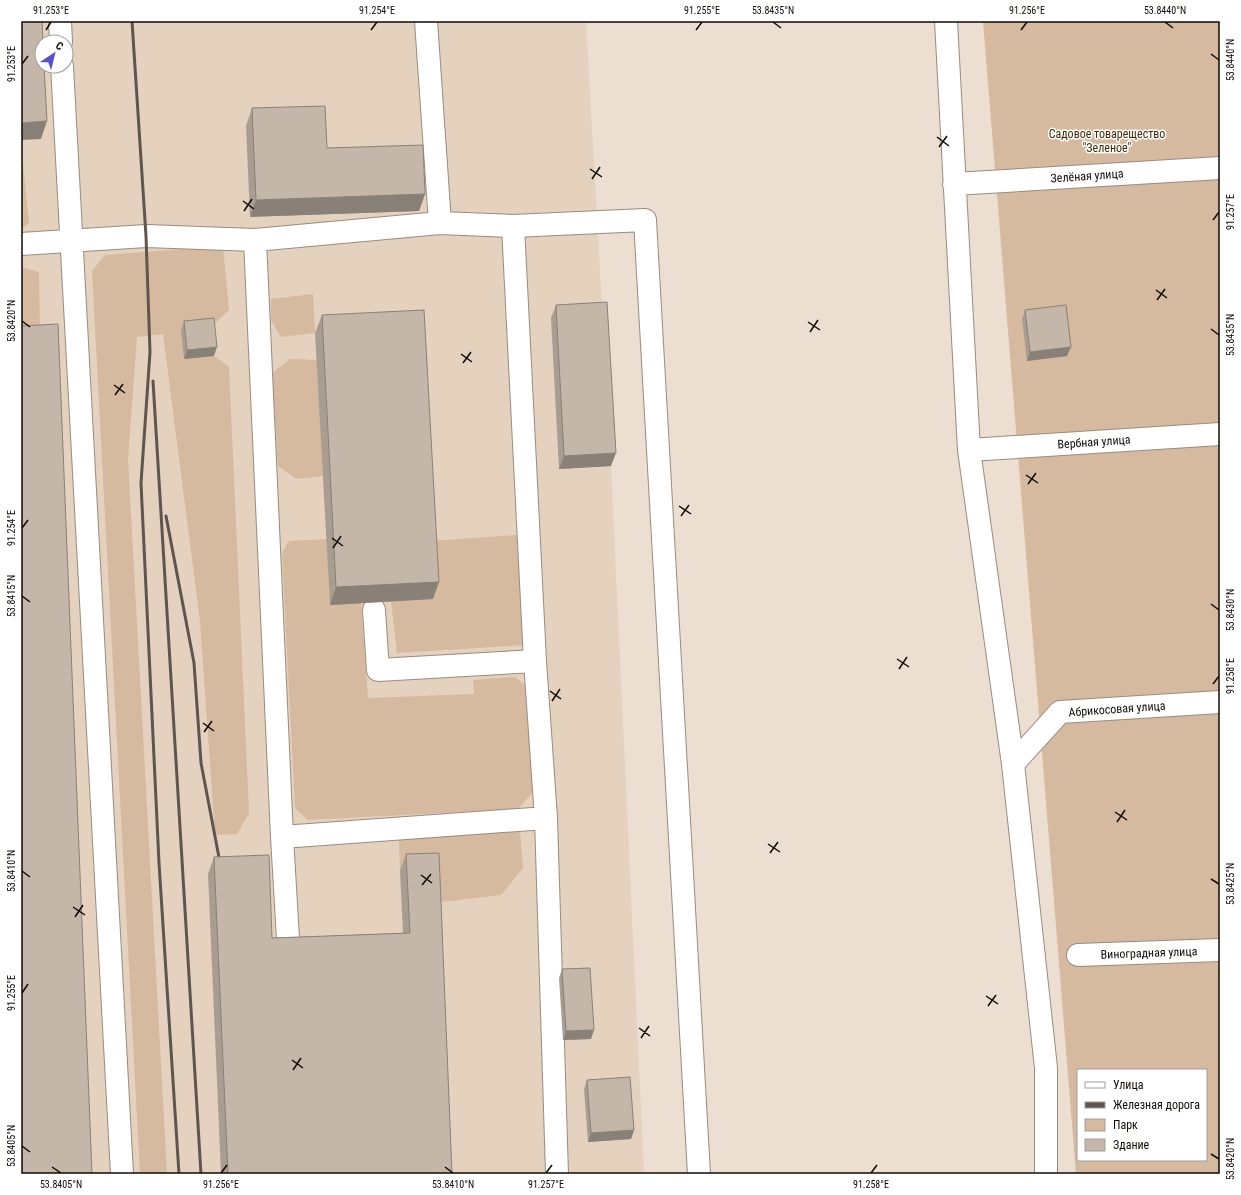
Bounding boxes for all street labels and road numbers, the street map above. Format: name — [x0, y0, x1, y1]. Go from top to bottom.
street label: Зелёная улица — [1050, 166, 1124, 186]
street label: Вербная улица — [1057, 432, 1131, 452]
street label: Абрикосовая улица — [1068, 699, 1166, 719]
street label: Виноградная улица — [1100, 944, 1198, 962]

